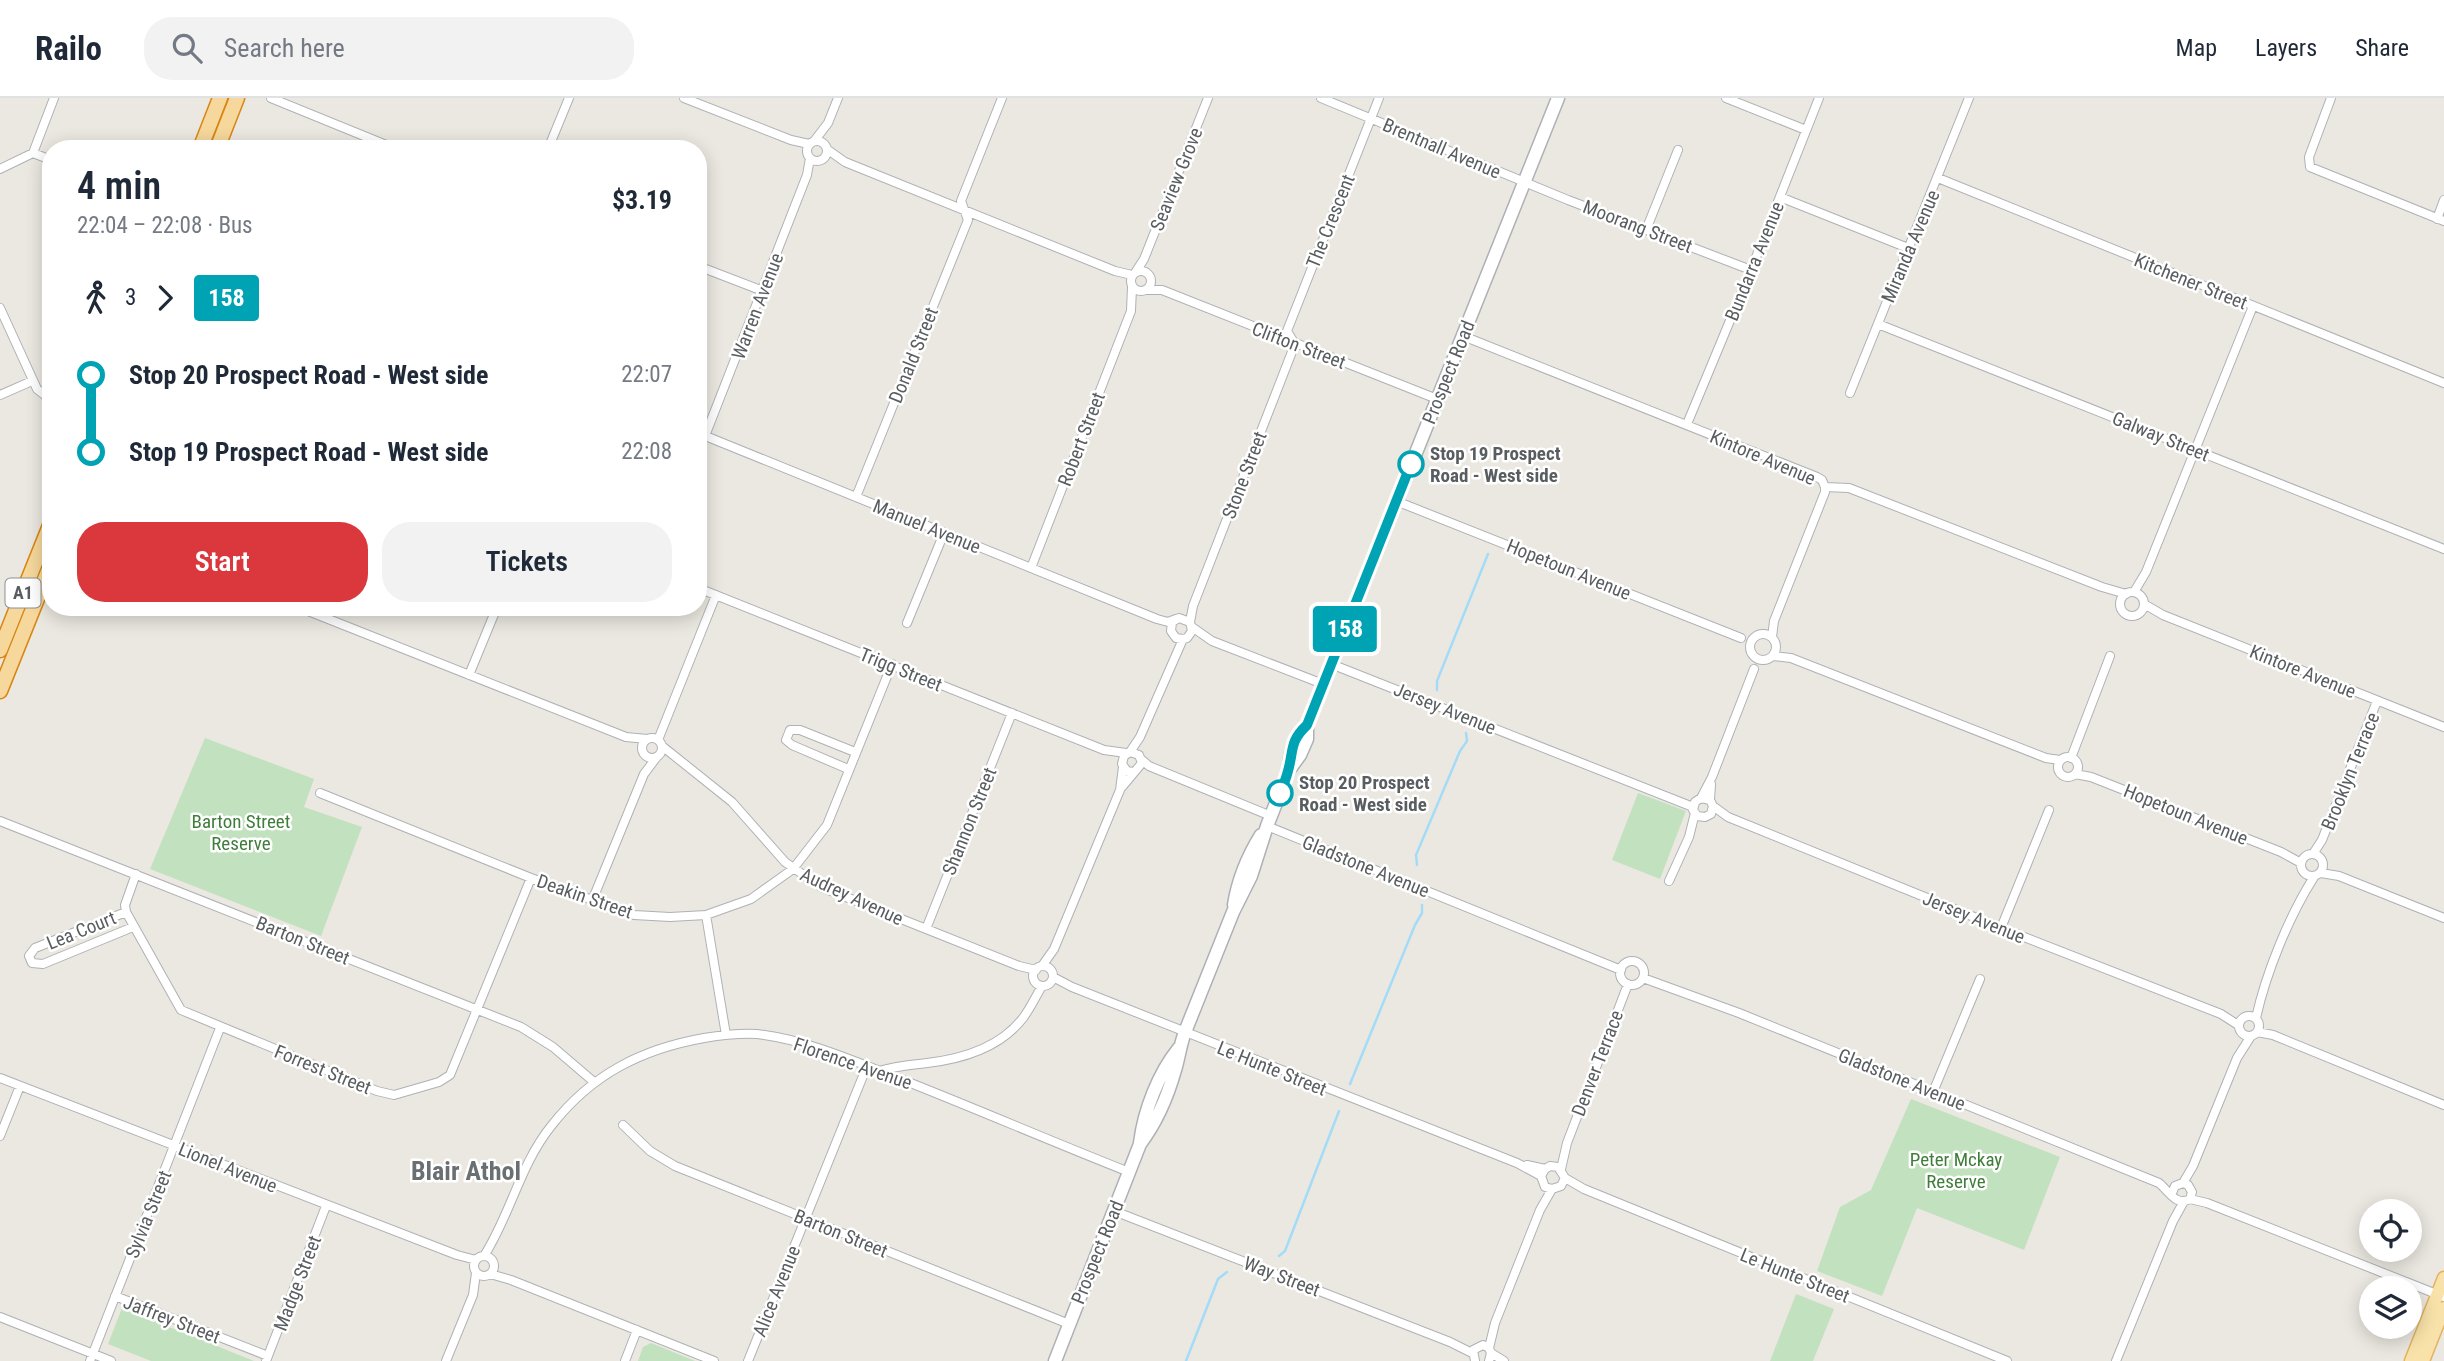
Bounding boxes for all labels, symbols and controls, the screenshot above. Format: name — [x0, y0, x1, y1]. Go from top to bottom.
search box — [144, 17, 634, 80]
text: Railo — [35, 29, 102, 68]
icon: search — [168, 29, 206, 67]
text: Search here — [224, 33, 345, 63]
text: Map — [2176, 34, 2217, 62]
text: Layers — [2255, 34, 2317, 62]
text: Share — [2355, 34, 2409, 62]
street label: Brentnall Avenue — [1379, 113, 1504, 184]
street label: Seaview Grove — [1145, 124, 1208, 234]
text: 4 min — [77, 164, 161, 208]
street label: The Crescent — [1301, 171, 1360, 271]
text: $3.19 — [612, 185, 672, 215]
street label: Miranda Avenue — [1876, 186, 1945, 306]
street label: Moorang Street — [1580, 195, 1696, 258]
street label: Bundarra Avenue — [1720, 198, 1789, 324]
text: 22:04 – 22:08 · Bus — [77, 212, 253, 239]
street label: Kitchener Street — [2131, 248, 2251, 315]
street label: Warren Avenue — [727, 250, 788, 363]
icon: walk — [77, 279, 115, 317]
icon: forward — [146, 279, 184, 317]
text: 3 — [125, 284, 136, 311]
text: 158 — [208, 284, 245, 312]
street label: Donald Street — [884, 304, 943, 406]
street label: Clifton Street — [1249, 317, 1349, 374]
street label: Prospect Road — [1417, 317, 1480, 427]
text: Stop 20 Prospect Road - West side — [129, 360, 488, 390]
text: 22:07 — [621, 361, 672, 388]
street label: Robert Street — [1053, 389, 1110, 489]
street label: Galway Street — [2109, 407, 2213, 466]
street label: Kintore Avenue — [1707, 425, 1819, 490]
street label: Stone Street — [1217, 428, 1272, 522]
text: Stop 19 Prospect Road - West side — [129, 437, 488, 467]
text: 22:08 — [621, 438, 672, 465]
place label: Stop 19 Prospect Road - West side — [1430, 442, 1561, 487]
marker: Stop 19 Prospect Road - West side — [1398, 451, 1424, 477]
street label: Manuel Avenue — [870, 494, 984, 559]
button: Start — [77, 522, 368, 602]
button: Tickets — [382, 522, 672, 602]
street label: Hopetoun Avenue — [1503, 534, 1634, 605]
road number: A1 — [5, 578, 40, 607]
line badge: 158 — [1305, 606, 1385, 652]
text: 158 — [1327, 615, 1363, 643]
street label: Kintore Avenue — [2246, 640, 2359, 703]
street label: Trigg Street — [856, 643, 945, 696]
street label: Jersey Avenue — [1390, 678, 1499, 739]
street label: Brooklyn Terrace — [2316, 709, 2385, 833]
street label: Shannon Street — [937, 764, 1002, 878]
place label: Stop 20 Prospect Road - West side — [1299, 771, 1430, 816]
street label: Hopetoun Avenue — [2120, 779, 2251, 850]
marker: Stop 20 Prospect Road - West side — [1267, 780, 1293, 806]
park label: Barton Street Reserve — [192, 810, 290, 855]
street label: Gladstone Avenue — [1299, 831, 1433, 902]
street label: Audrey Avenue — [797, 863, 907, 930]
street label: Deakin Street — [534, 869, 636, 924]
street label: Jersey Avenue — [1919, 887, 2028, 948]
street label: Lea Court — [43, 906, 119, 955]
street label: Barton Street — [253, 911, 353, 970]
street label: Denver Terrace — [1567, 1007, 1628, 1119]
street label: Florence Avenue — [791, 1032, 915, 1094]
street label: Le Hunte Street — [1214, 1036, 1330, 1101]
street label: Forrest Street — [271, 1040, 374, 1099]
street label: Gladstone Avenue — [1835, 1044, 1969, 1115]
street label: Lionel Avenue — [175, 1137, 281, 1198]
park label: Peter Mckay Reserve — [1910, 1148, 2002, 1193]
district label: Blair Athol — [411, 1156, 521, 1186]
street label: Sylvia Street — [120, 1167, 176, 1261]
street label: Prospect Road — [1066, 1197, 1129, 1307]
map controls — [2359, 1199, 2422, 1339]
button: locate — [2359, 1199, 2422, 1262]
street label: Barton Street — [791, 1204, 891, 1263]
street label: Madge Street — [269, 1232, 326, 1334]
street label: Alice Avenue — [748, 1242, 805, 1340]
street label: Le Hunte Street — [1737, 1243, 1853, 1308]
street label: Way Street — [1240, 1251, 1323, 1302]
button: layers — [2359, 1276, 2422, 1339]
street label: Jaffrey Street — [120, 1291, 223, 1348]

